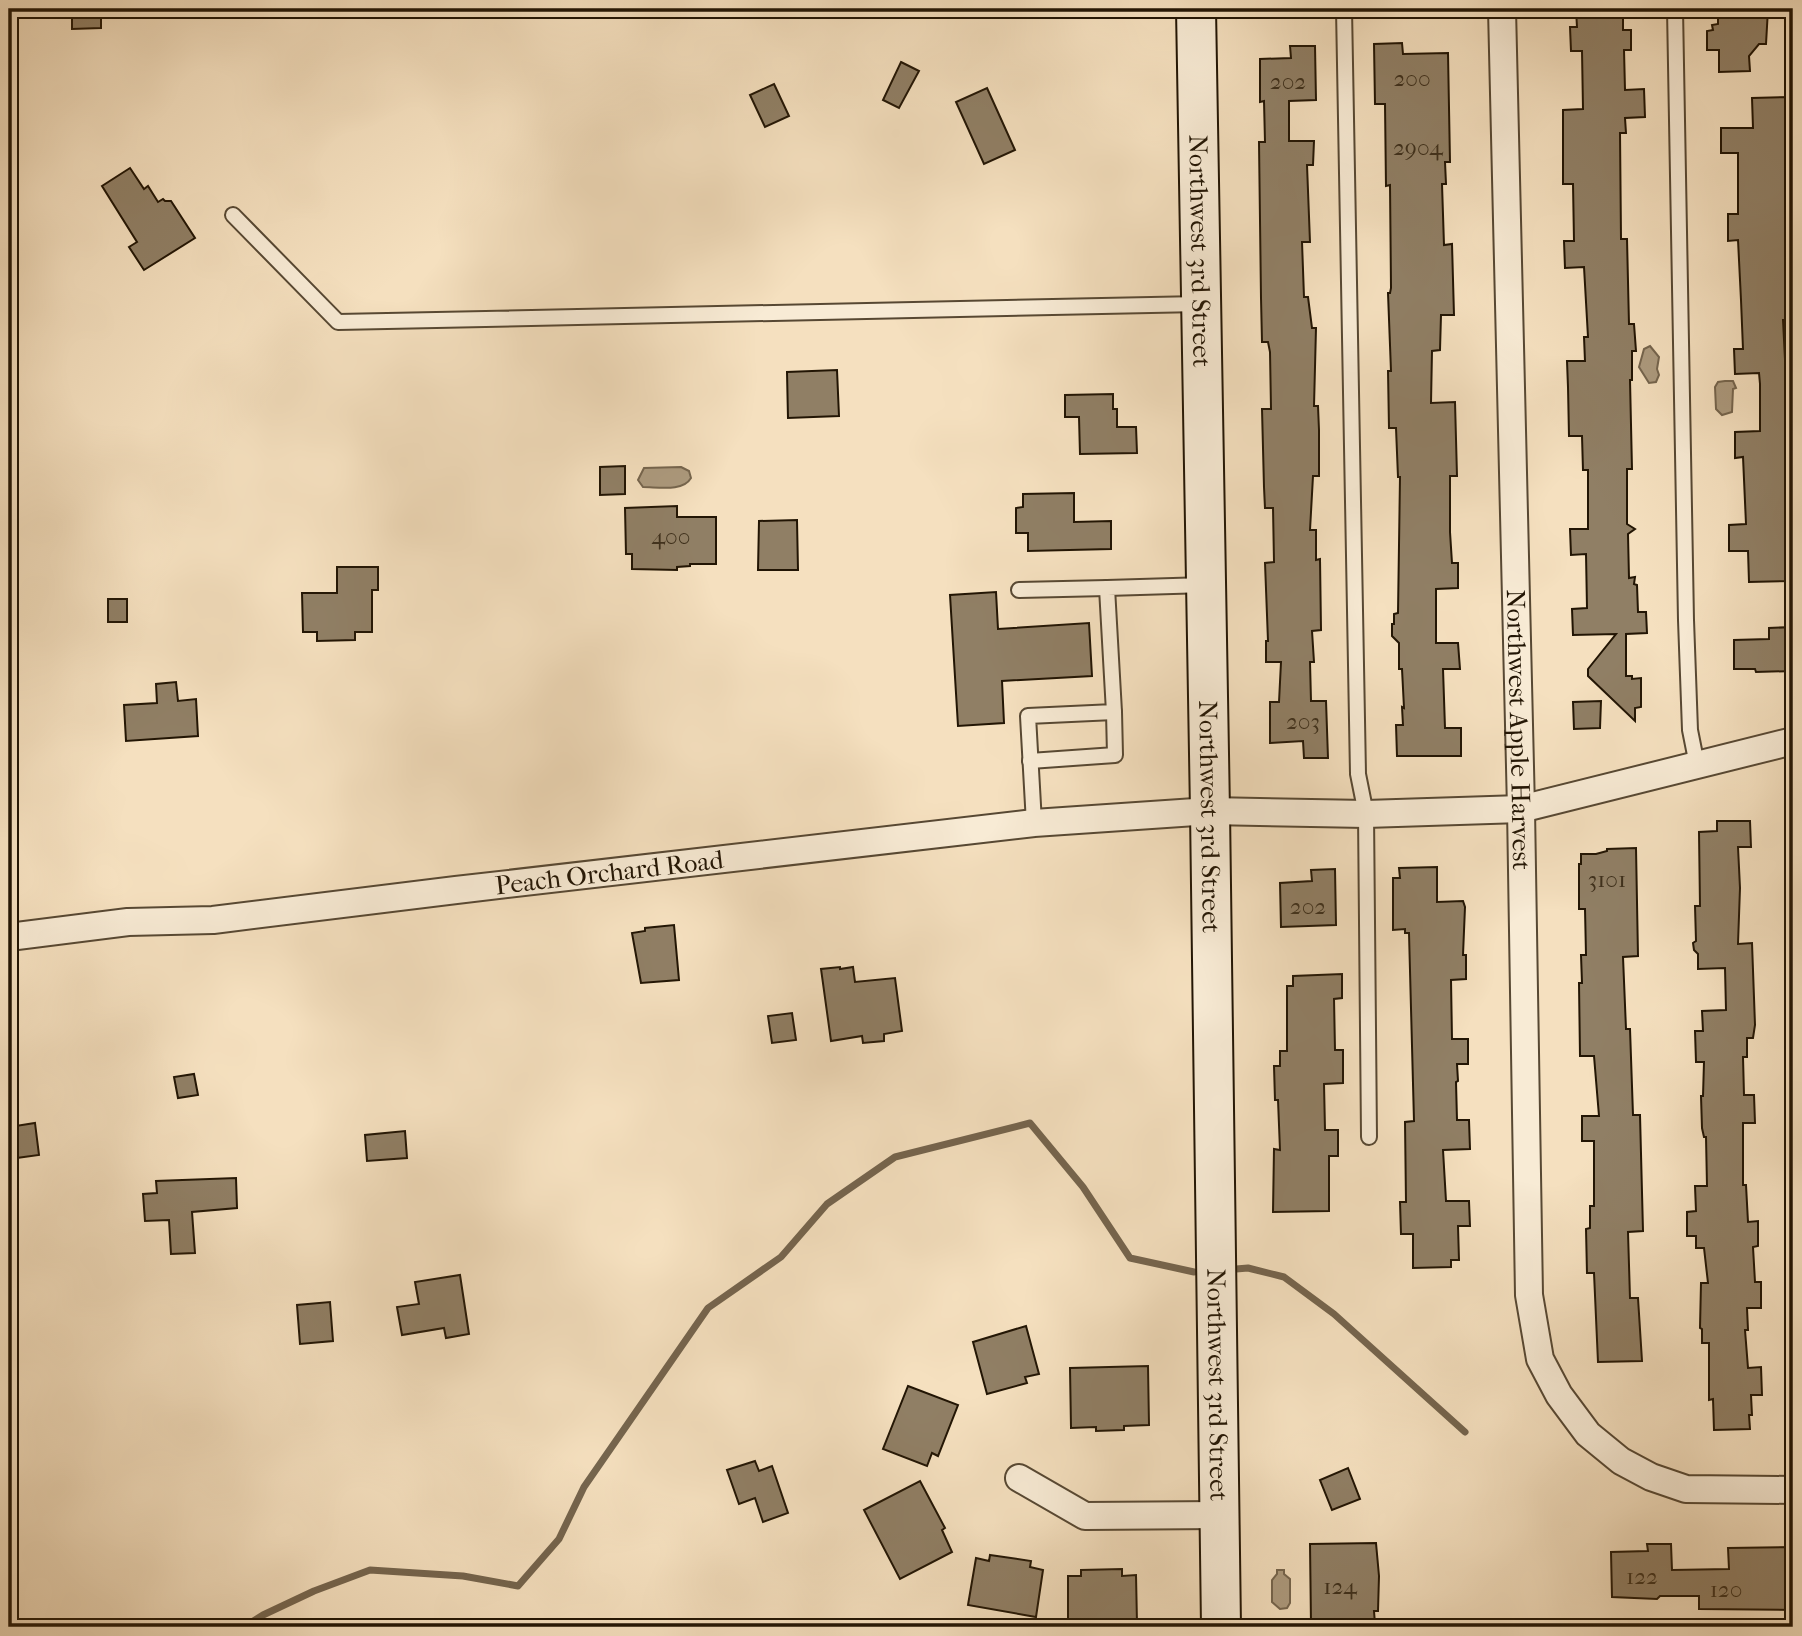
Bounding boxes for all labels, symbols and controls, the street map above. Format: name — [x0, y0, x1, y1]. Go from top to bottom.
house number: 200 — [1393, 65, 1431, 92]
house number: 202 — [1270, 68, 1306, 95]
street label: Northwest 3rd Street — [1182, 134, 1217, 368]
house number: 2904 — [1393, 134, 1444, 161]
house number: 400 — [652, 523, 690, 550]
street label: Northwest Apple Harvest — [1500, 589, 1537, 871]
street label: Northwest 3rd Street — [1192, 700, 1227, 934]
house number: 203 — [1286, 708, 1320, 735]
street label: Peach Orchard Road — [493, 844, 726, 901]
house number: 3101 — [1588, 866, 1626, 893]
house number: 202 — [1290, 893, 1326, 920]
street label: Northwest 3rd Street — [1200, 1268, 1234, 1502]
house number: 122 — [1626, 1563, 1658, 1590]
house number: 124 — [1323, 1573, 1358, 1600]
house number: 120 — [1710, 1576, 1742, 1603]

